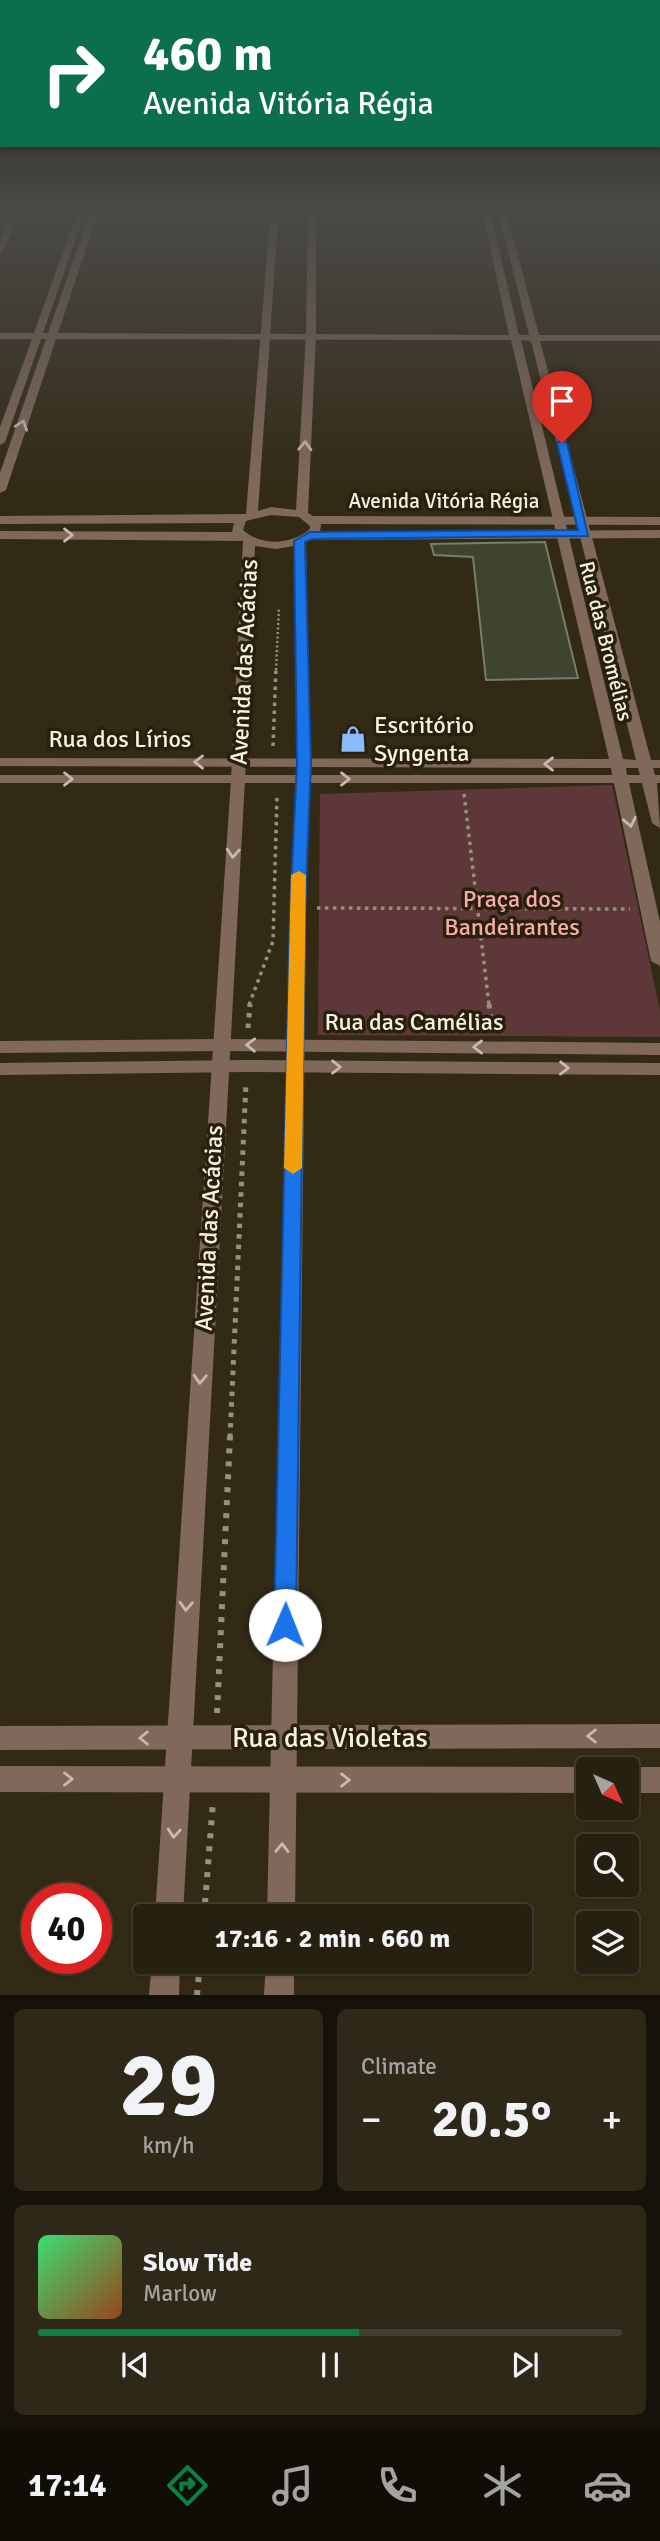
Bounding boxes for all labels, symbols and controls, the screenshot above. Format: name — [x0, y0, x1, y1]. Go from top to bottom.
text: 460 m — [143, 24, 273, 84]
icon: right — [28, 28, 119, 119]
text: Avenida Vitória Régia — [143, 84, 434, 123]
pin — [532, 371, 592, 443]
icon: arrive — [543, 382, 581, 420]
one-way arrow — [14, 420, 28, 432]
one-way arrow — [298, 440, 313, 451]
street label: Avenida Vitória Régia — [349, 488, 539, 514]
one-way arrow — [63, 527, 74, 543]
street label: Avenida das Acácias — [224, 558, 264, 766]
street label: Rua das Bromélias — [574, 558, 638, 724]
place label: Escritório Syngenta — [374, 710, 474, 768]
street label: Rua dos Lírios — [49, 724, 191, 754]
shop icon: Escritório Syngenta — [338, 724, 368, 754]
one-way arrow — [193, 754, 204, 770]
one-way arrow — [543, 756, 554, 772]
one-way arrow — [63, 771, 74, 787]
one-way arrow — [340, 771, 350, 787]
one-way arrow — [622, 816, 637, 828]
one-way arrow — [226, 848, 241, 859]
park label: Praça dos Bandeirantes — [444, 884, 580, 942]
street label: Rua das Camélias — [325, 1007, 503, 1037]
one-way arrow — [245, 1037, 256, 1053]
one-way arrow — [473, 1039, 483, 1055]
one-way arrow — [331, 1059, 342, 1075]
one-way arrow — [559, 1060, 569, 1076]
street label: Avenida das Acácias — [189, 1124, 229, 1332]
one-way arrow — [193, 1374, 208, 1385]
position arrow — [248, 1588, 322, 1662]
one-way arrow — [179, 1601, 194, 1612]
street label: Rua das Violetas — [232, 1721, 428, 1755]
one-way arrow — [586, 1728, 597, 1744]
one-way arrow — [138, 1730, 149, 1745]
north arrow — [576, 1757, 639, 1820]
map controls — [576, 1757, 639, 1974]
one-way arrow — [63, 1771, 74, 1787]
one-way arrow — [340, 1772, 350, 1788]
one-way arrow — [167, 1828, 182, 1839]
button: search — [576, 1834, 639, 1897]
one-way arrow — [275, 1842, 290, 1853]
speed limit sign: 40 — [21, 1883, 112, 1974]
button: layers — [576, 1911, 639, 1974]
text: 17:16 · 2 min · 660 m — [215, 1923, 450, 1955]
text: 29 — [119, 2029, 218, 2142]
text: Climate — [361, 2052, 437, 2081]
text: 20.5° — [432, 2087, 551, 2151]
text: − — [361, 2096, 382, 2143]
text: + — [601, 2096, 622, 2143]
text: km/h — [142, 2131, 195, 2160]
text: Slow Tide — [143, 2247, 252, 2279]
text: Marlow — [143, 2279, 217, 2308]
icon: previous — [116, 2346, 154, 2384]
icon: pause — [311, 2346, 349, 2384]
icon: next — [506, 2346, 544, 2384]
icon: directions — [163, 2461, 212, 2510]
icon: music — [268, 2461, 317, 2510]
icon: phone — [373, 2461, 422, 2510]
icon: climate — [478, 2461, 527, 2510]
icon: car — [583, 2461, 632, 2510]
text: 17:14 — [28, 2466, 107, 2505]

